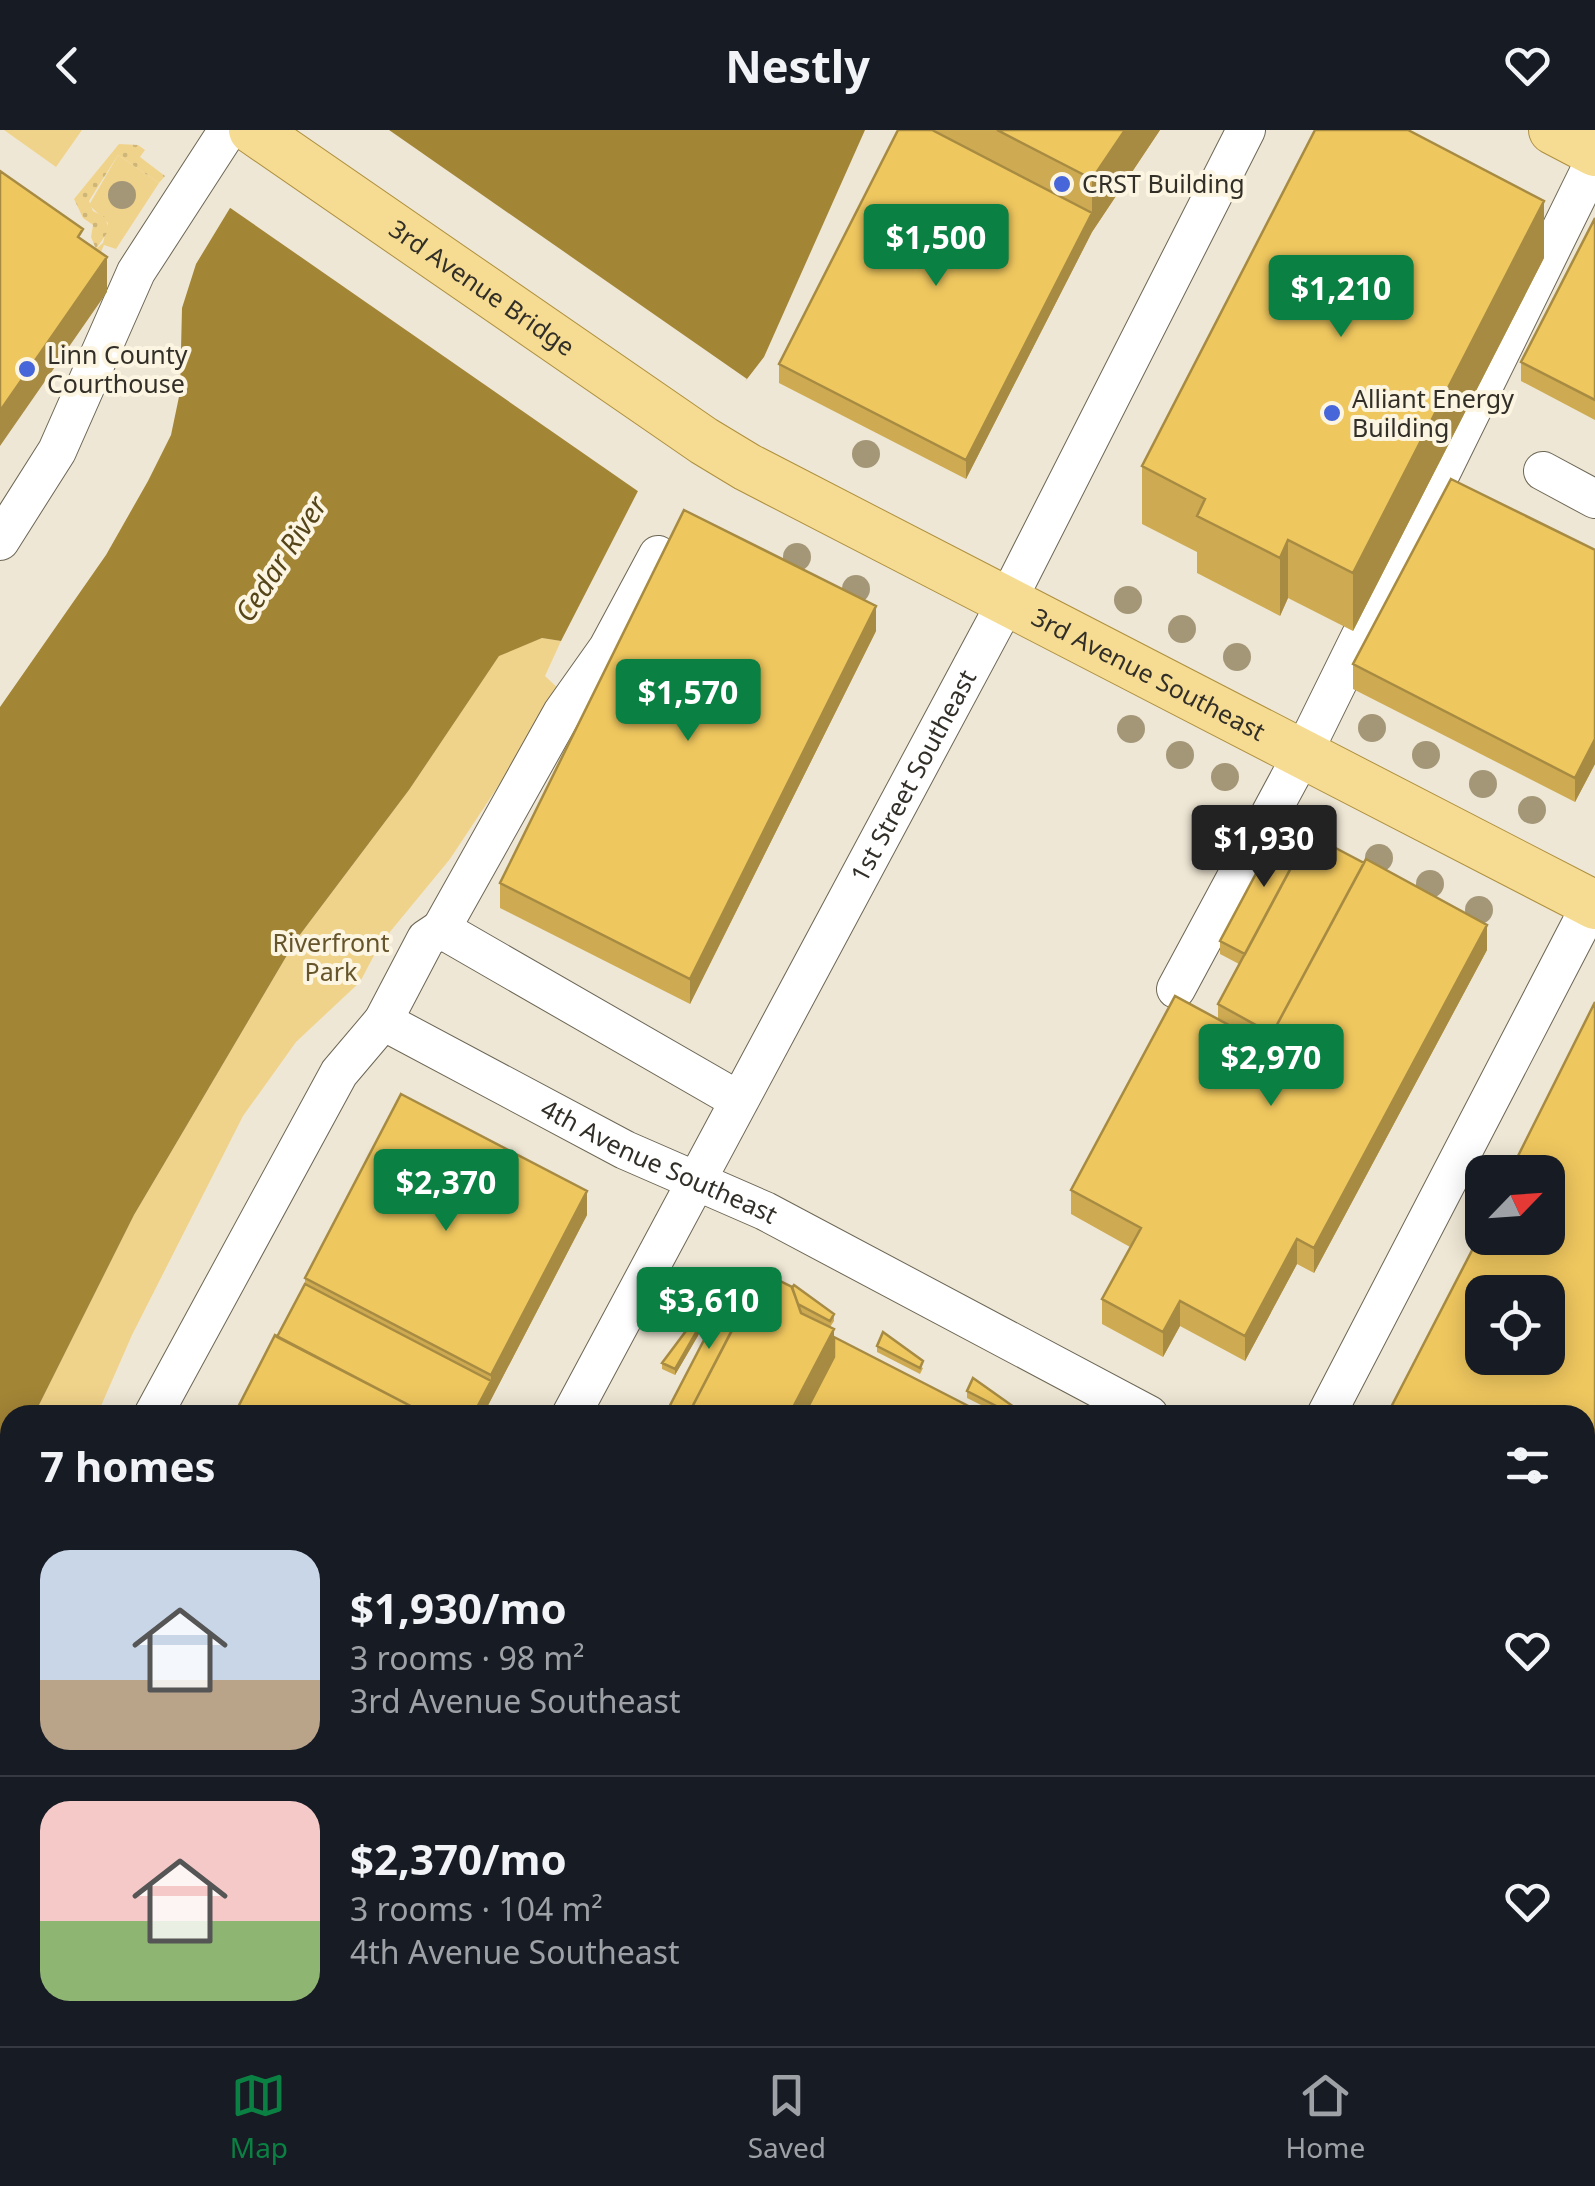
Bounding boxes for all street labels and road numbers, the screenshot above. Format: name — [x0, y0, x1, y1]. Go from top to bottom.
street label: 3rd Avenue Bridge — [383, 211, 582, 363]
street label: 3rd Avenue Southeast — [1026, 599, 1272, 748]
street label: 1st Street Southeast — [842, 663, 983, 888]
street label: 4th Avenue Southeast — [535, 1090, 784, 1231]

